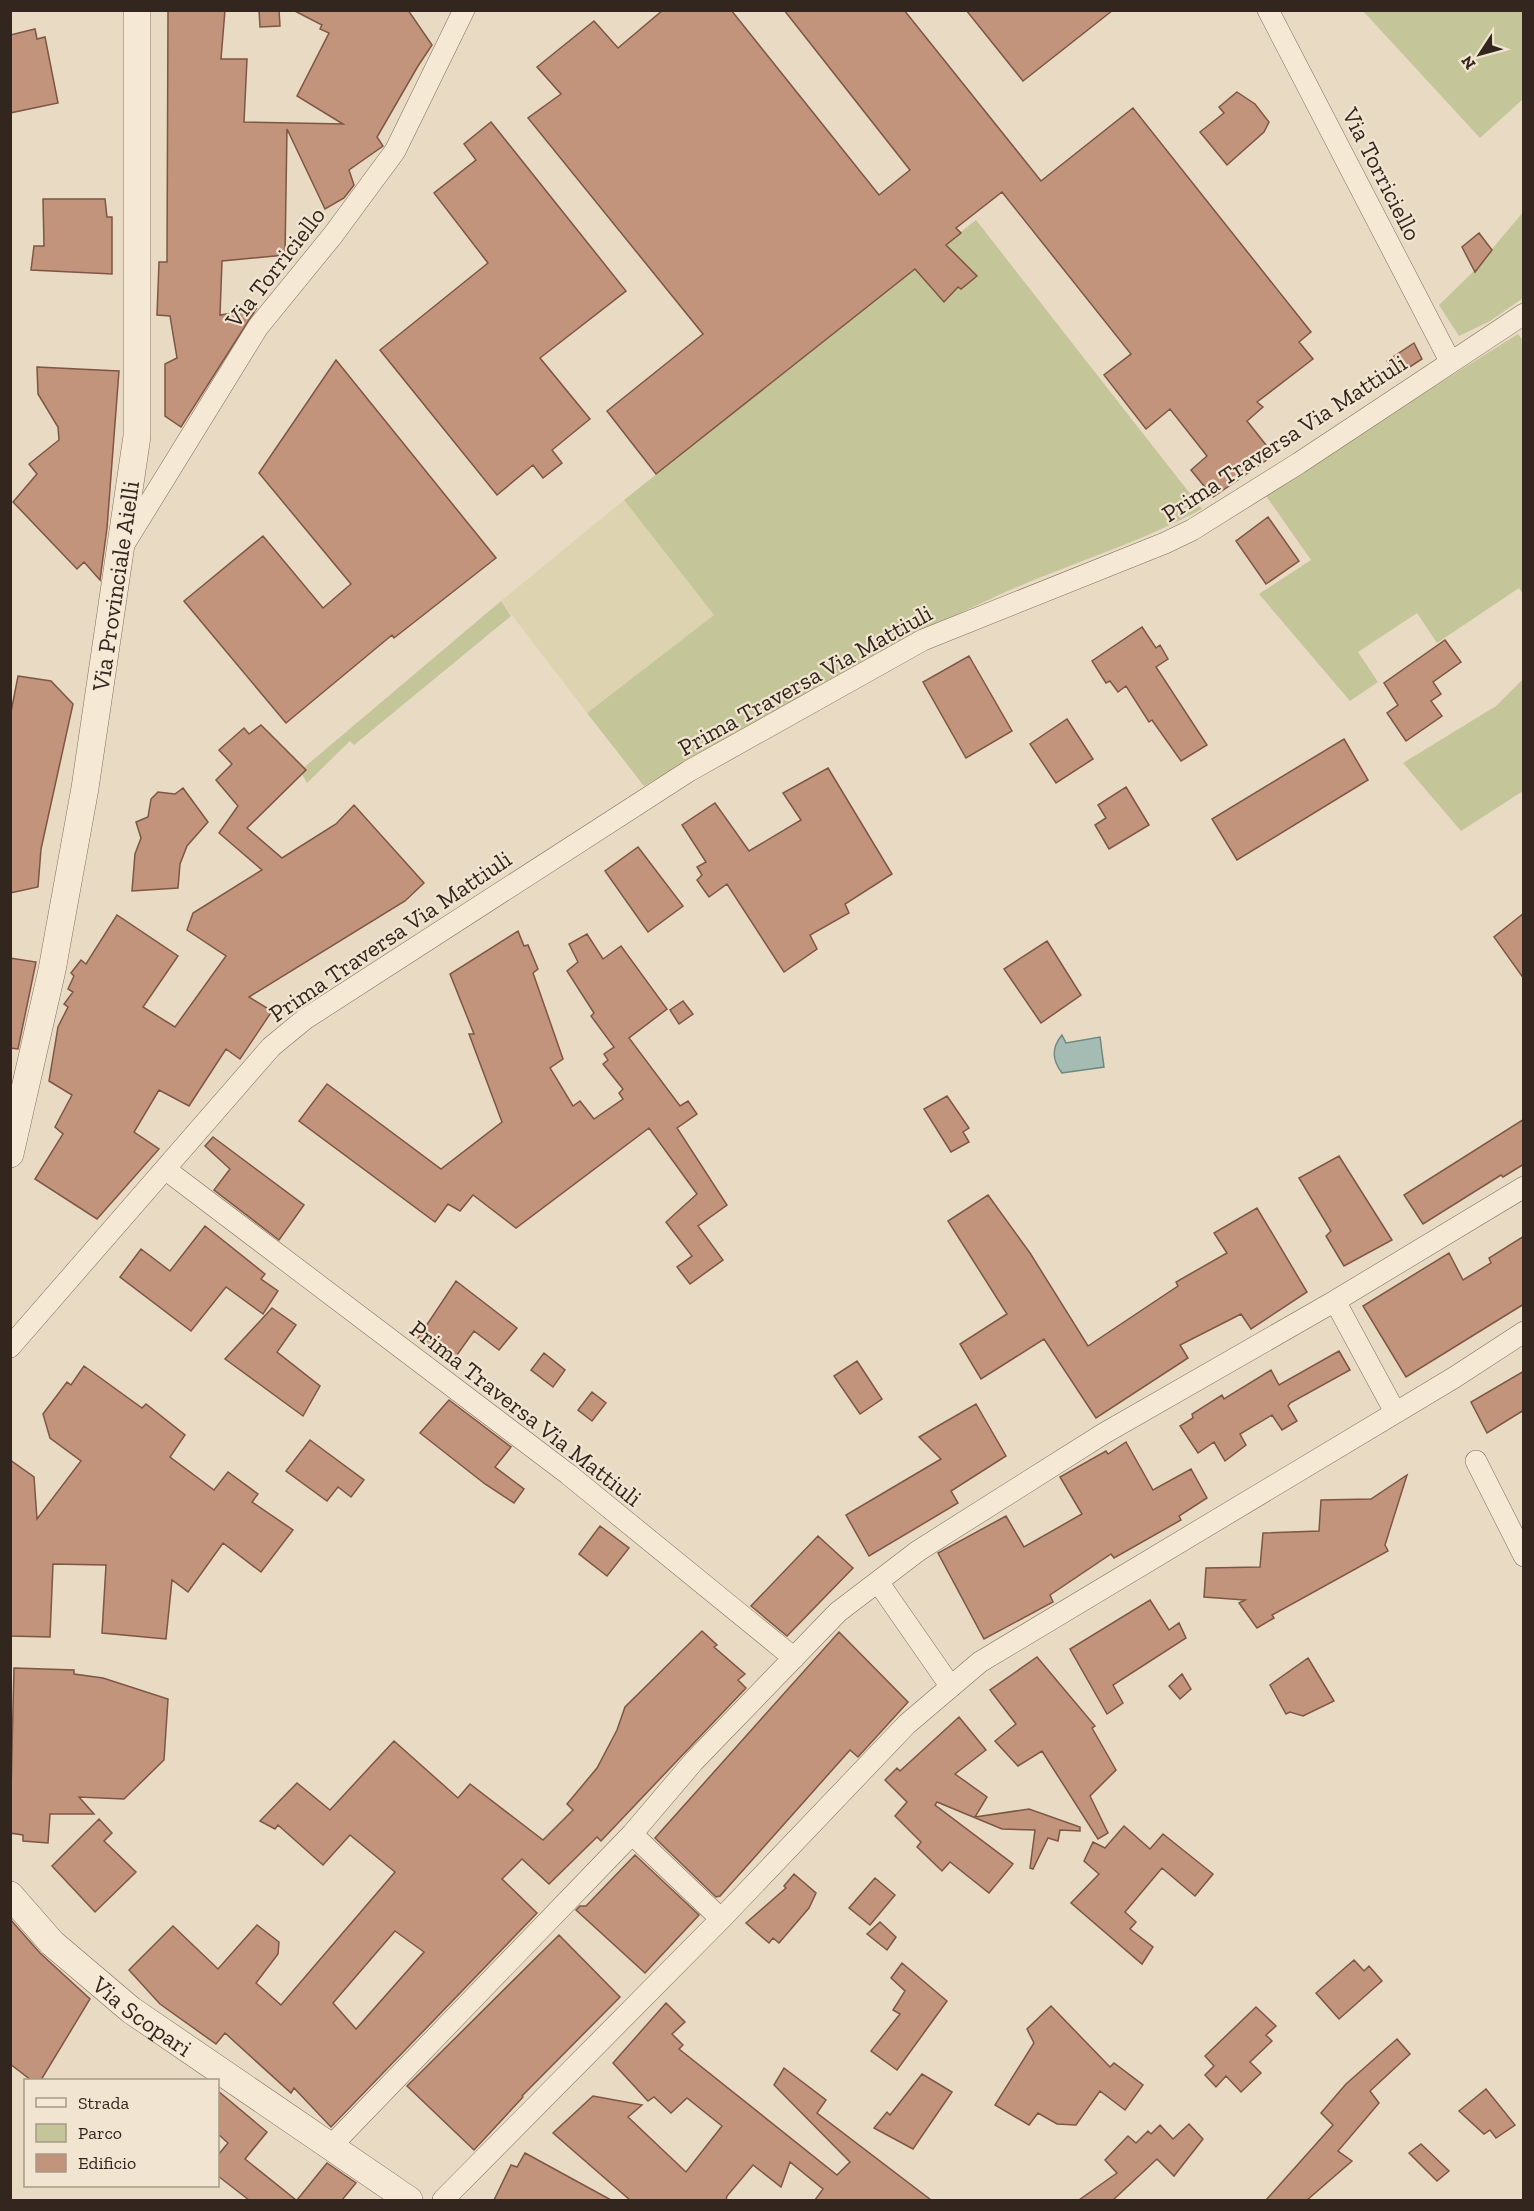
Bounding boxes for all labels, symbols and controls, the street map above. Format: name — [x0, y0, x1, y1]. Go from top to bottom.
north arrow — [1450, 24, 1510, 84]
text: N — [1457, 52, 1480, 73]
street label: Via Torriciello — [1336, 102, 1428, 245]
street label: Via Torriciello — [218, 201, 331, 334]
street label: Prima Traversa Via Mattiuli — [1156, 348, 1412, 528]
street label: Via Provinciale Aielli — [85, 478, 145, 694]
street label: Prima Traversa Via Mattiuli — [673, 598, 937, 762]
street label: Prima Traversa Via Mattiuli — [263, 844, 517, 1028]
street label: Prima Traversa Via Mattiuli — [404, 1314, 648, 1513]
street label: Via Scopari — [86, 1969, 198, 2062]
legend — [24, 2079, 219, 2187]
text: Strada — [78, 2092, 129, 2114]
text: Parco — [78, 2122, 122, 2144]
text: Edificio — [78, 2152, 136, 2174]

